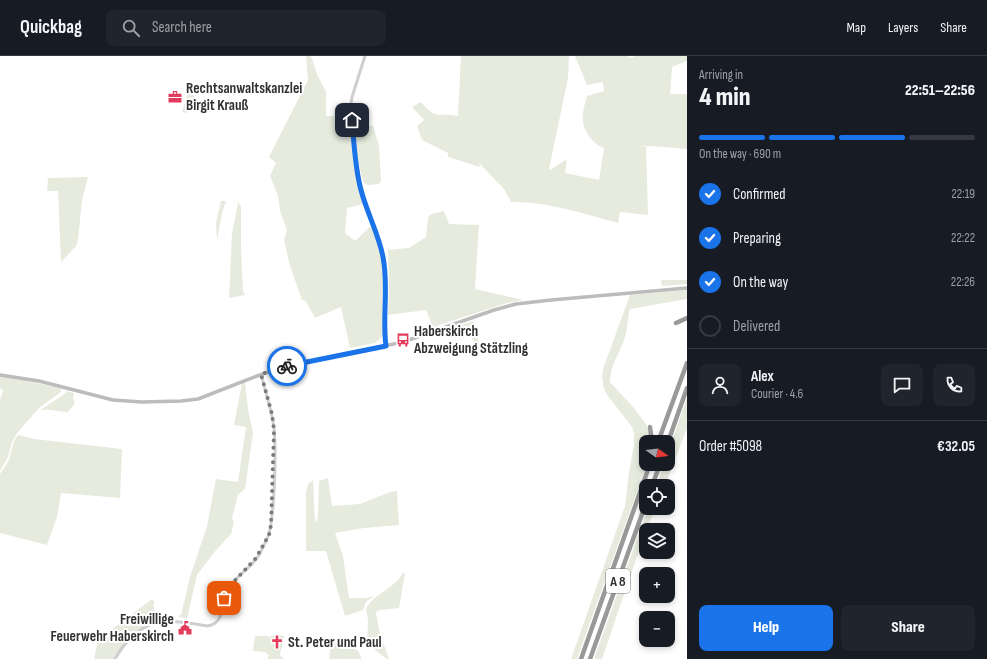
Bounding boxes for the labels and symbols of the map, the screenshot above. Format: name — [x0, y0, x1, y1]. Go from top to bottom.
place label: Rechtsanwaltskanzlei Birgit Krauß — [186, 79, 302, 115]
office icon: Rechtsanwaltskanzlei Birgit Krauß — [167, 89, 183, 105]
pin — [335, 103, 369, 137]
place label: Haberskirch Abzweigung Stätzling — [413, 322, 529, 358]
bus stop icon: Haberskirch Abzweigung Stätzling — [395, 332, 411, 348]
courier — [267, 346, 307, 386]
north arrow — [639, 435, 675, 471]
road number: A 8 — [606, 569, 630, 593]
pin — [207, 581, 241, 615]
place label: Freiwillige Feuerwehr Haberskirch — [51, 610, 174, 646]
public building icon: Freiwillige Feuerwehr Haberskirch — [177, 620, 193, 636]
place label: St. Peter und Paul — [288, 633, 382, 652]
church icon: St. Peter und Paul — [269, 634, 285, 650]

